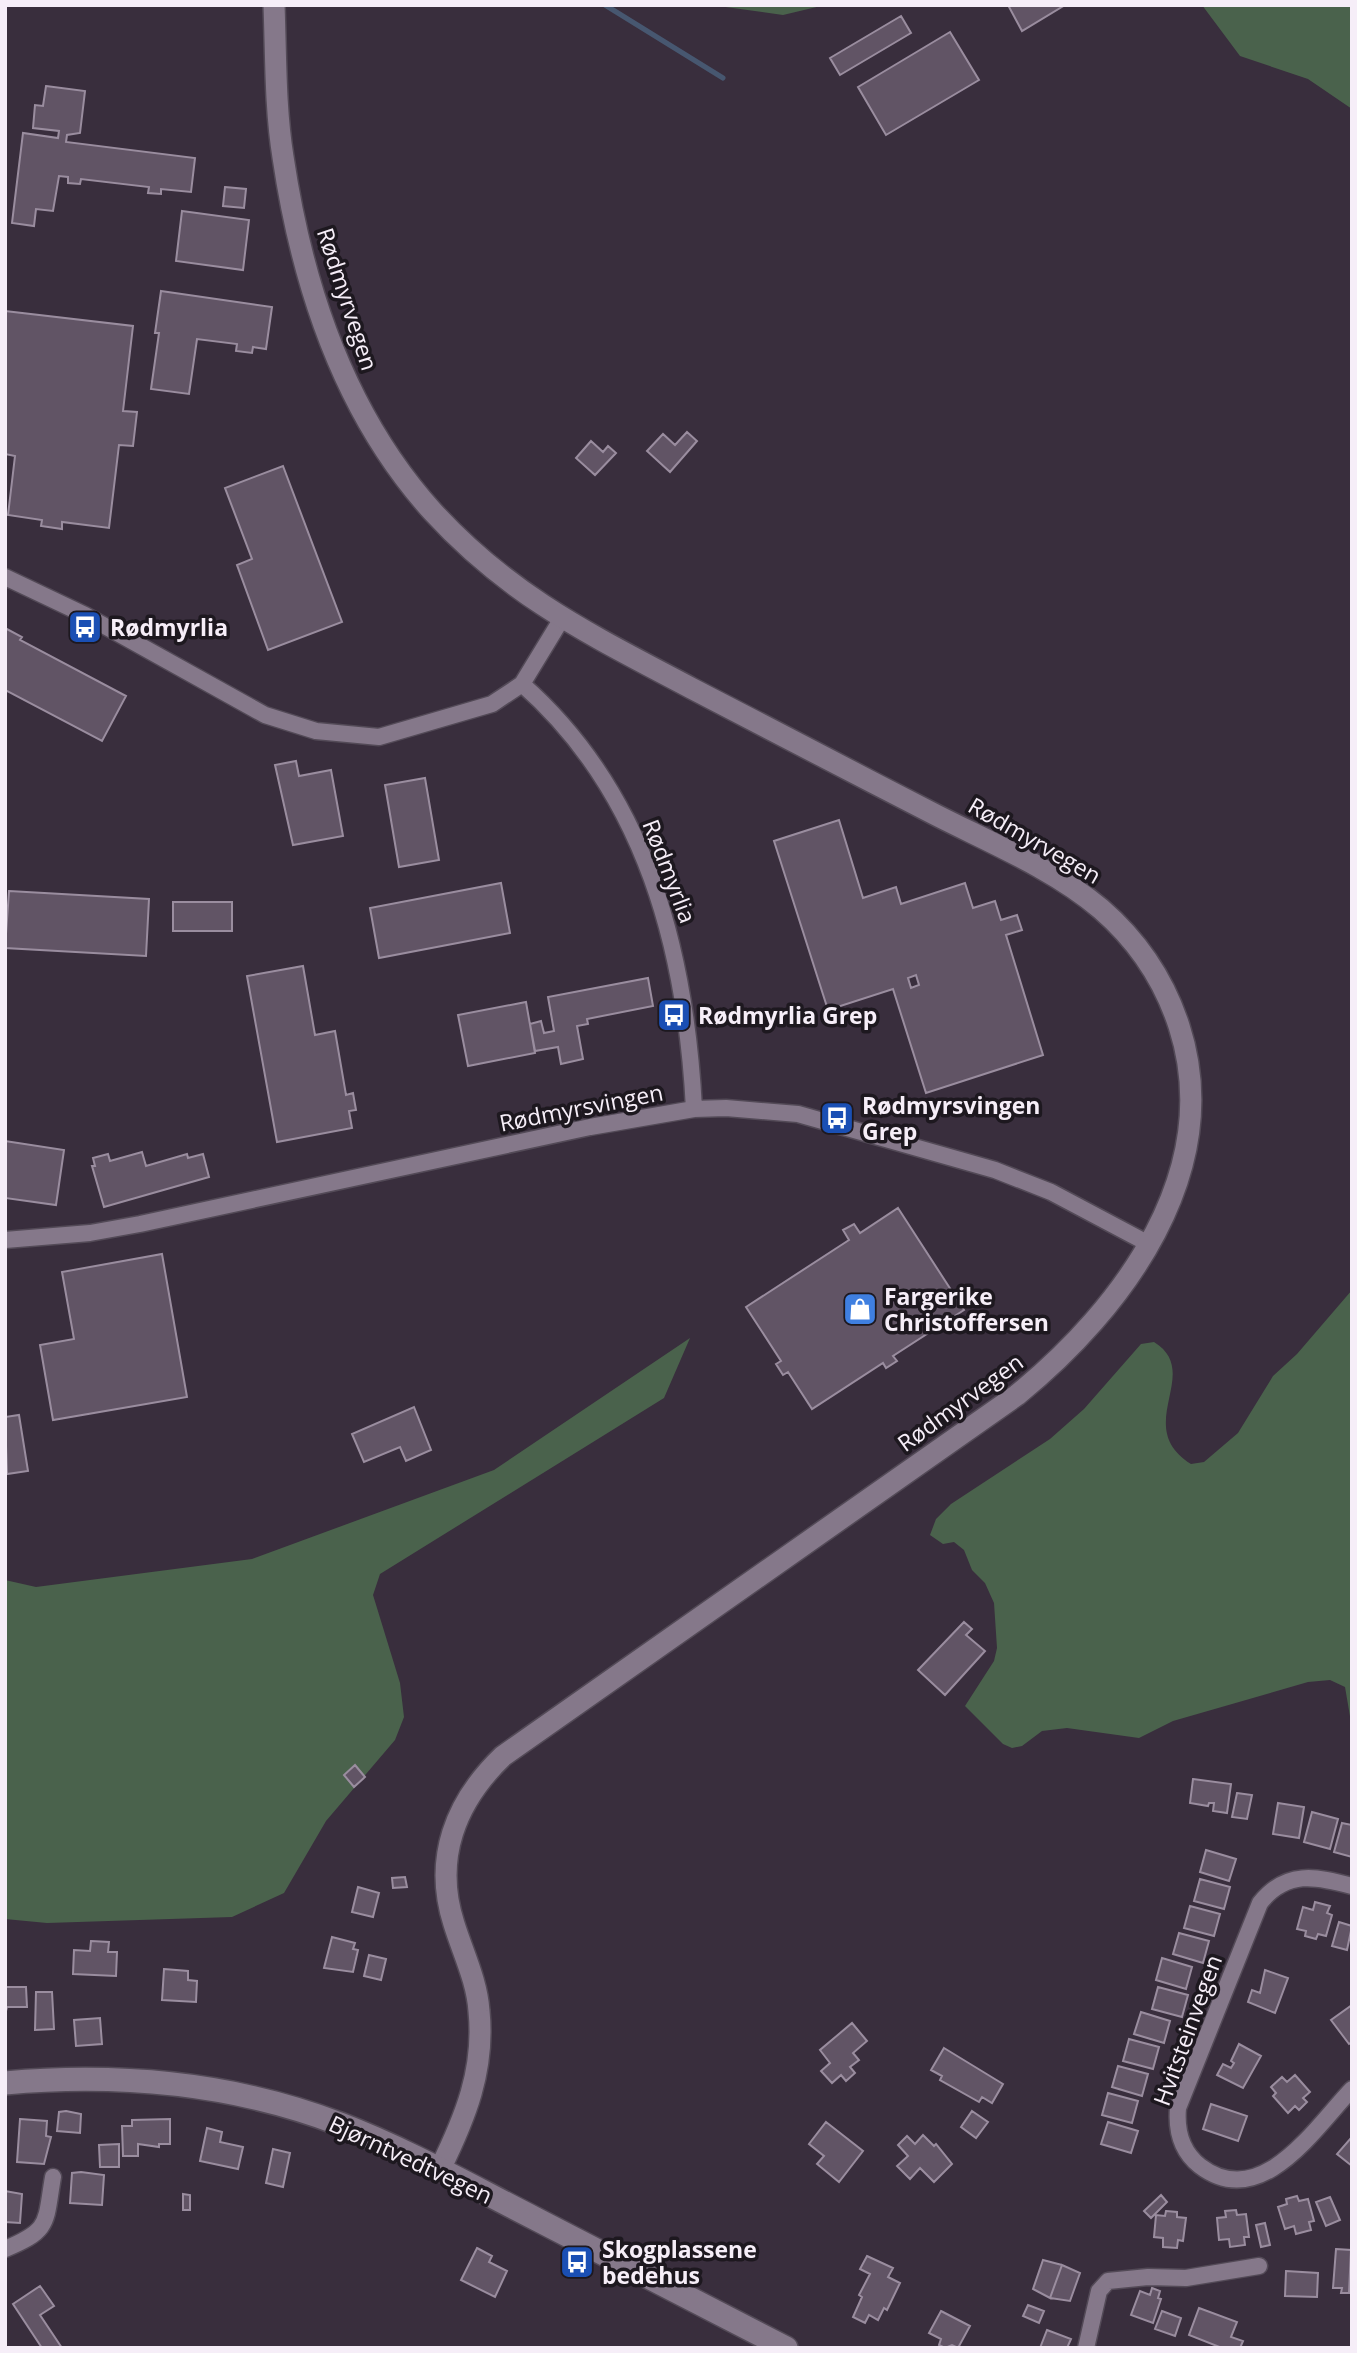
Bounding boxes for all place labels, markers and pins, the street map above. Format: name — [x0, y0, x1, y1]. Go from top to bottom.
bus stop icon: Rødmyrlia — [66, 608, 104, 646]
place label: Rødmyrlia — [110, 611, 228, 643]
bus stop icon: Rødmyrlia Grep — [655, 996, 693, 1034]
place label: Rødmyrlia Grep — [698, 999, 877, 1031]
place label: Rødmyrsvingen Grep — [862, 1089, 1040, 1147]
bus stop icon: Rødmyrsvingen Grep — [818, 1099, 856, 1137]
place label: Fargerike Christoffersen — [884, 1280, 1049, 1338]
shop icon: Fargerike Christoffersen — [841, 1290, 879, 1328]
place label: Skogplassene bedehus — [602, 2233, 757, 2291]
bus stop icon: Skogplassene bedehus — [558, 2243, 596, 2281]

